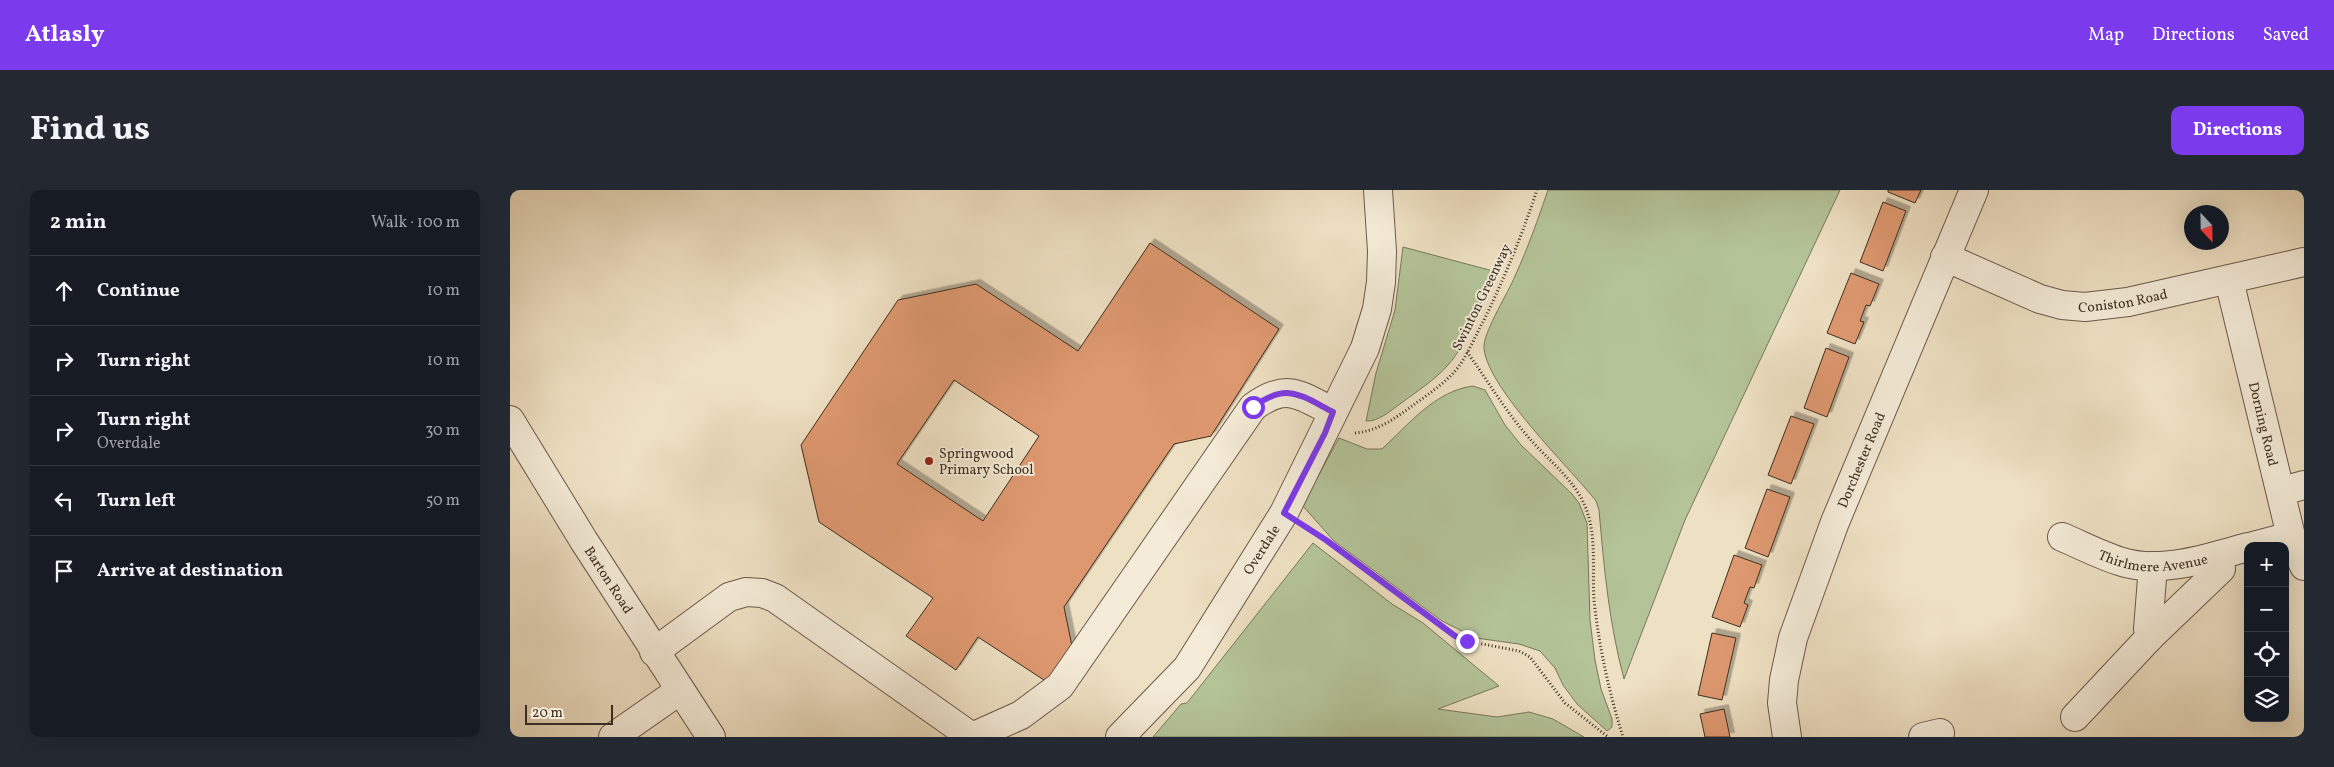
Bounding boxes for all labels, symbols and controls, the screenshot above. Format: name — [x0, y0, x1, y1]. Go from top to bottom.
text: Atlasly — [25, 18, 104, 52]
text: Map — [2088, 23, 2124, 48]
text: Directions — [2152, 23, 2235, 48]
text: Saved — [2263, 23, 2309, 48]
text: Find us — [30, 106, 150, 154]
button: Directions — [2171, 106, 2304, 155]
north arrow — [2184, 205, 2229, 250]
text: 2 min — [50, 208, 107, 237]
text: Walk · 100 m — [371, 212, 460, 234]
street label: Swinton Greenway — [1448, 241, 1517, 354]
icon: ahead — [50, 277, 78, 305]
text: Continue — [97, 278, 180, 304]
text: 10 m — [427, 280, 460, 302]
street label: Coniston Road — [2077, 285, 2170, 318]
icon: right — [50, 347, 78, 375]
text: Turn right — [97, 348, 190, 374]
text: 10 m — [427, 350, 460, 372]
street label: Dorning Road — [2243, 380, 2282, 468]
route start — [1242, 396, 1265, 419]
text: Turn right — [97, 407, 190, 433]
street label: Dorchester Road — [1834, 410, 1891, 511]
icon: right — [50, 417, 78, 445]
text: 30 m — [425, 420, 460, 442]
text: Overdale — [97, 433, 161, 455]
place label: Springwood Primary School — [939, 445, 1033, 480]
marker: Springwood Primary School — [923, 455, 935, 467]
icon: left — [50, 487, 78, 515]
text: Turn left — [97, 488, 176, 514]
text: 50 m — [426, 490, 460, 512]
street label: Overdale — [1240, 521, 1285, 579]
map controls — [2244, 542, 2289, 722]
button: + — [2244, 542, 2289, 587]
street label: Barton Road — [579, 543, 637, 618]
street label: Thirlmere Avenue — [2095, 546, 2210, 577]
icon: arrive — [50, 557, 78, 585]
text: Arrive at destination — [97, 558, 283, 584]
button: − — [2244, 587, 2289, 632]
route end — [1456, 630, 1479, 653]
button: locate — [2244, 632, 2289, 677]
button: layers — [2244, 677, 2289, 722]
scale bar — [525, 702, 612, 725]
text: 20 m — [532, 704, 563, 723]

